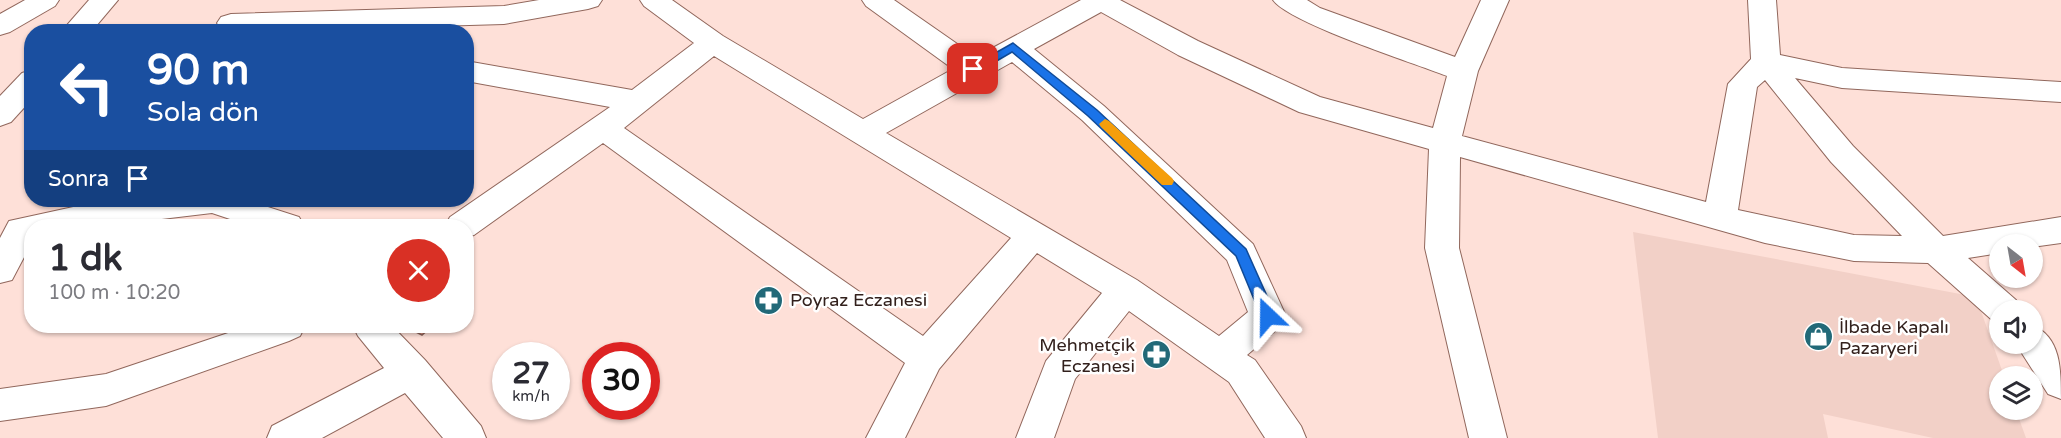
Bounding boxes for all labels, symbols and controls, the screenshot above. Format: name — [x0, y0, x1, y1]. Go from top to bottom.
pin — [947, 43, 998, 94]
text: 90 m — [147, 45, 249, 96]
icon: left — [48, 48, 126, 126]
icon: arrive — [956, 52, 989, 85]
text: Sola dön — [147, 96, 259, 129]
icon: arrive — [121, 162, 154, 195]
text: Sonra — [48, 166, 109, 192]
north arrow — [1989, 234, 2043, 288]
map controls — [1989, 234, 2043, 420]
text: 1 dk — [48, 237, 122, 280]
button: close — [387, 239, 450, 302]
text: 100 m · 10:20 — [48, 281, 180, 305]
pharmacy icon: Poyraz Eczanesi — [753, 284, 785, 316]
position arrow — [1236, 284, 1300, 348]
place label: Poyraz Eczanesi — [790, 289, 927, 311]
button: sound — [1989, 300, 2043, 354]
place label: İlbade Kapalı Pazaryeri — [1839, 316, 1949, 359]
shop icon: İlbade Kapalı Pazaryeri — [1802, 321, 1834, 353]
place label: Mehmetçik Eczanesi — [1039, 334, 1135, 377]
pharmacy icon: Mehmetçik Eczanesi — [1140, 339, 1172, 371]
speed limit sign: 30 — [582, 342, 660, 420]
text: 27 — [512, 355, 550, 392]
button: layers — [1989, 366, 2043, 420]
text: km/h — [512, 387, 550, 405]

